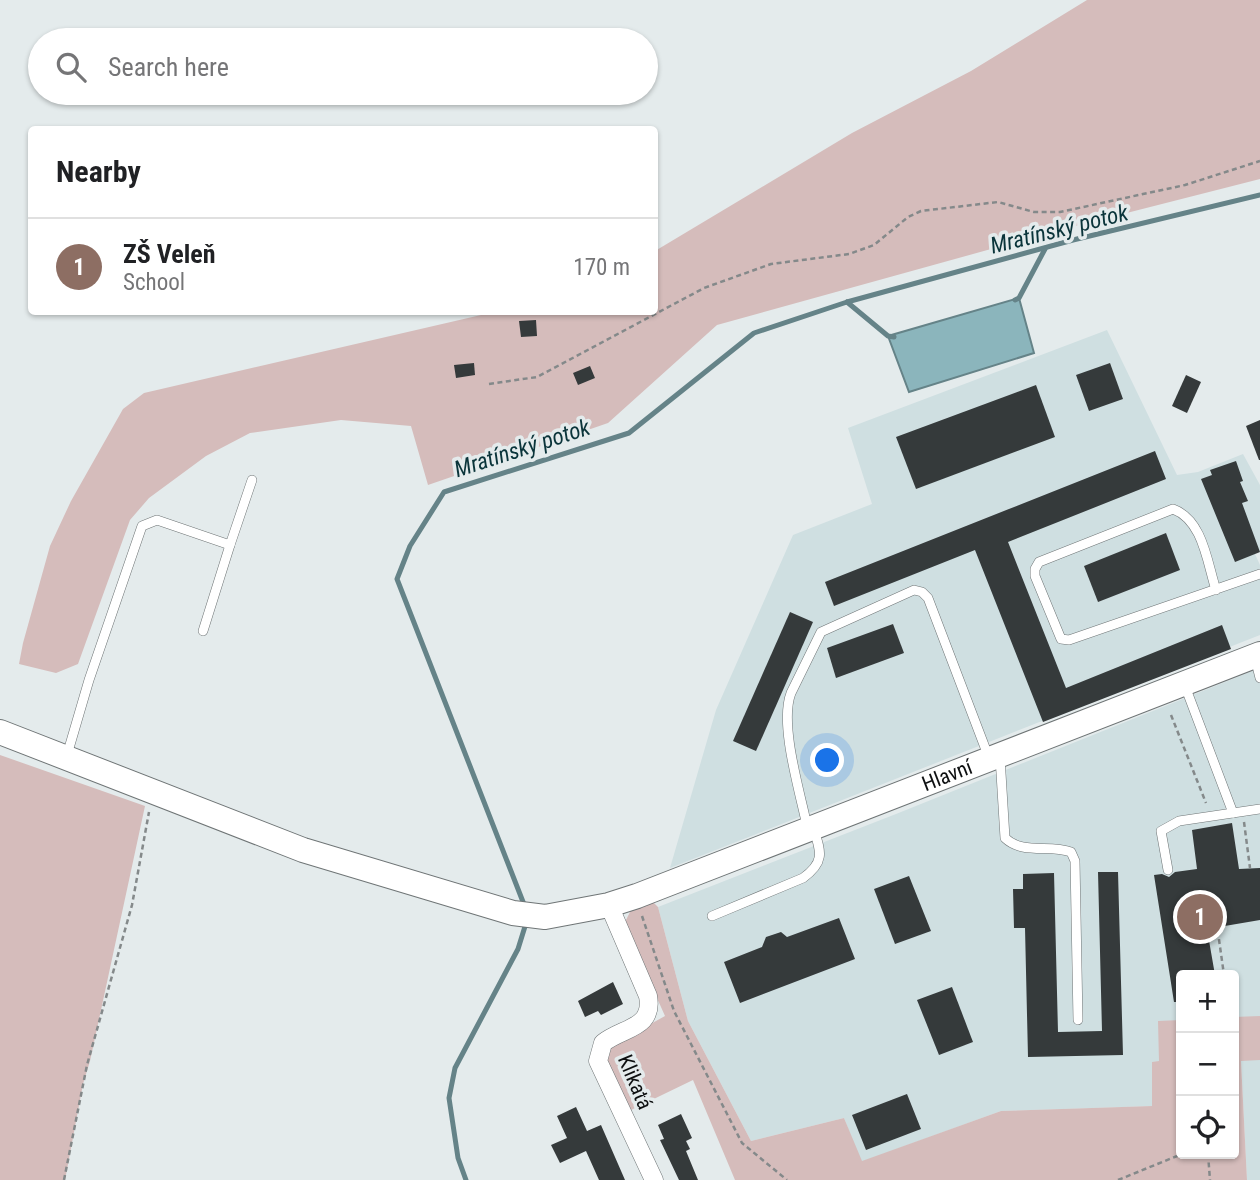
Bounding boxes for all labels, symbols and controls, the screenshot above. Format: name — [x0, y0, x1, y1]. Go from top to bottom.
search box — [28, 28, 658, 105]
icon: search — [52, 48, 90, 86]
text: Search here — [108, 52, 229, 82]
text: Nearby — [56, 154, 141, 189]
water label: Mratínský potok — [987, 199, 1132, 260]
text: ZŠ Veleň — [123, 239, 216, 269]
text: 1 — [73, 254, 85, 281]
text: 170 m — [573, 254, 630, 281]
text: School — [123, 269, 185, 296]
water label: Mratínský potok — [451, 414, 594, 483]
your location — [810, 743, 844, 777]
street label: Hlavní — [919, 755, 977, 796]
pin: 1 — [1177, 891, 1223, 943]
map controls — [1176, 970, 1239, 1159]
button: + — [1176, 970, 1239, 1033]
button: − — [1176, 1033, 1239, 1096]
street label: Klikatá — [613, 1051, 657, 1113]
button: locate — [1176, 1096, 1239, 1159]

